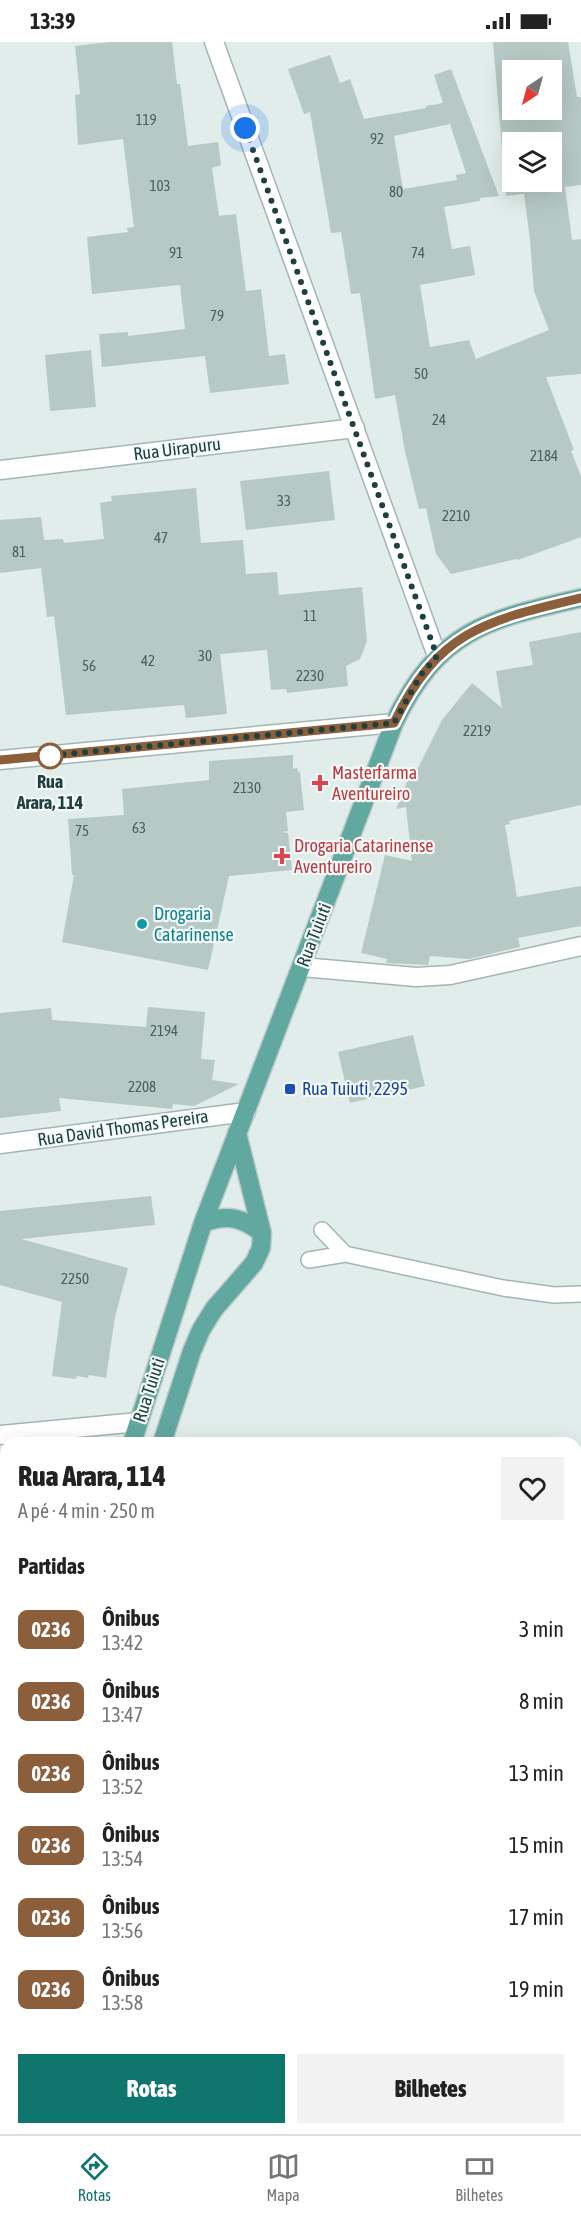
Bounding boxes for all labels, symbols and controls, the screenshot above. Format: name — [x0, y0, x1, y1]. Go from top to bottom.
text: 13:39 — [30, 8, 75, 34]
north arrow — [502, 60, 562, 120]
map controls — [502, 60, 562, 192]
house number: 119 — [135, 111, 157, 128]
your location — [230, 113, 260, 143]
house number: 92 — [370, 130, 384, 147]
button: layers — [502, 132, 562, 192]
house number: 103 — [149, 177, 171, 194]
house number: 80 — [389, 183, 403, 200]
house number: 91 — [169, 244, 183, 261]
house number: 74 — [411, 244, 425, 261]
house number: 79 — [210, 307, 224, 324]
house number: 50 — [414, 365, 428, 382]
house number: 24 — [432, 411, 446, 428]
street label: Rua Uirapuru — [132, 433, 222, 464]
house number: 2184 — [530, 447, 558, 464]
house number: 33 — [277, 492, 291, 509]
house number: 2210 — [442, 507, 470, 524]
house number: 47 — [154, 529, 168, 546]
house number: 81 — [12, 543, 26, 560]
house number: 11 — [303, 607, 317, 624]
house number: 30 — [198, 647, 212, 664]
house number: 42 — [141, 652, 155, 669]
house number: 56 — [82, 657, 96, 674]
house number: 2230 — [296, 667, 324, 684]
house number: 2219 — [463, 722, 491, 739]
marker: Rua Arara, 114 — [37, 743, 63, 769]
place label: Masterfarma Aventureiro — [332, 762, 417, 804]
place label: Rua Arara, 114 — [16, 771, 83, 813]
marker: Masterfarma Aventureiro — [313, 776, 327, 790]
house number: 2130 — [233, 779, 261, 796]
house number: 63 — [132, 819, 146, 836]
house number: 75 — [75, 822, 89, 839]
place label: Drogaria Catarinense Aventureiro — [294, 835, 434, 877]
marker: Drogaria Catarinense Aventureiro — [275, 849, 289, 863]
street label: Rua Tuiuti — [292, 900, 335, 970]
place label: Drogaria Catarinense — [154, 903, 234, 945]
marker: Drogaria Catarinense — [135, 917, 149, 931]
house number: 2194 — [150, 1022, 178, 1039]
house number: 2208 — [128, 1078, 156, 1095]
place label: Rua Tuiuti, 2295 — [302, 1078, 408, 1099]
marker: Rua Tuiuti, 2295 — [283, 1082, 297, 1096]
street label: Rua David Thomas Pereira — [36, 1105, 210, 1150]
house number: 2250 — [61, 1270, 89, 1287]
street label: Rua Tuiuti — [128, 1355, 169, 1425]
button: heart — [501, 1457, 564, 1520]
text: Rua Arara, 114 — [18, 1460, 166, 1492]
text: A pé · 4 min · 250 m — [18, 1499, 155, 1522]
text: Partidas — [18, 1553, 85, 1579]
text: Ônibus — [102, 1605, 159, 1631]
text: 3 min — [519, 1616, 564, 1642]
text: 0236 — [31, 1617, 71, 1641]
text: 13:42 — [102, 1631, 143, 1654]
text: Ônibus — [102, 1677, 159, 1703]
text: 8 min — [519, 1688, 564, 1714]
text: 0236 — [31, 1689, 71, 1713]
text: 13:47 — [102, 1703, 143, 1726]
text: Ônibus — [102, 1749, 159, 1775]
text: 13 min — [509, 1760, 564, 1786]
text: 0236 — [31, 1761, 71, 1785]
text: 13:52 — [102, 1775, 143, 1798]
text: Ônibus — [102, 1821, 159, 1847]
text: 15 min — [509, 1832, 564, 1858]
text: 0236 — [31, 1833, 71, 1857]
text: 13:54 — [102, 1847, 143, 1870]
text: Ônibus — [102, 1893, 159, 1919]
text: 17 min — [509, 1904, 564, 1930]
text: 0236 — [31, 1905, 71, 1929]
text: 13:56 — [102, 1919, 143, 1942]
text: Ônibus — [102, 1965, 159, 1991]
text: 19 min — [509, 1976, 564, 2002]
text: 0236 — [31, 1977, 71, 2001]
text: 13:58 — [102, 1991, 143, 2014]
button: Rotas — [18, 2054, 285, 2123]
button: Bilhetes — [297, 2054, 564, 2123]
tab: Rotas — [78, 2150, 111, 2204]
tab: Mapa — [267, 2150, 300, 2204]
tab: Bilhetes — [455, 2150, 503, 2204]

